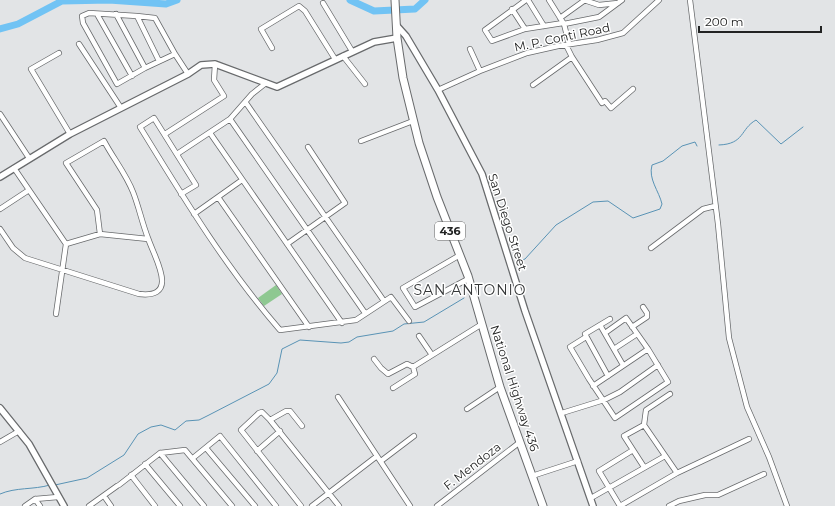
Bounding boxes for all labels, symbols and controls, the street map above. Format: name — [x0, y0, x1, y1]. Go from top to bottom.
scale bar — [699, 8, 821, 34]
text: 200 m — [705, 14, 744, 29]
street label: M. P. Conti Road — [513, 20, 611, 54]
street label: San Diego Street — [485, 172, 531, 273]
road number: 436 — [435, 222, 465, 240]
district label: SAN ANTONIO — [413, 281, 527, 299]
street label: National Highway 436 — [487, 323, 543, 453]
street label: F. Mendoza — [440, 439, 504, 493]

